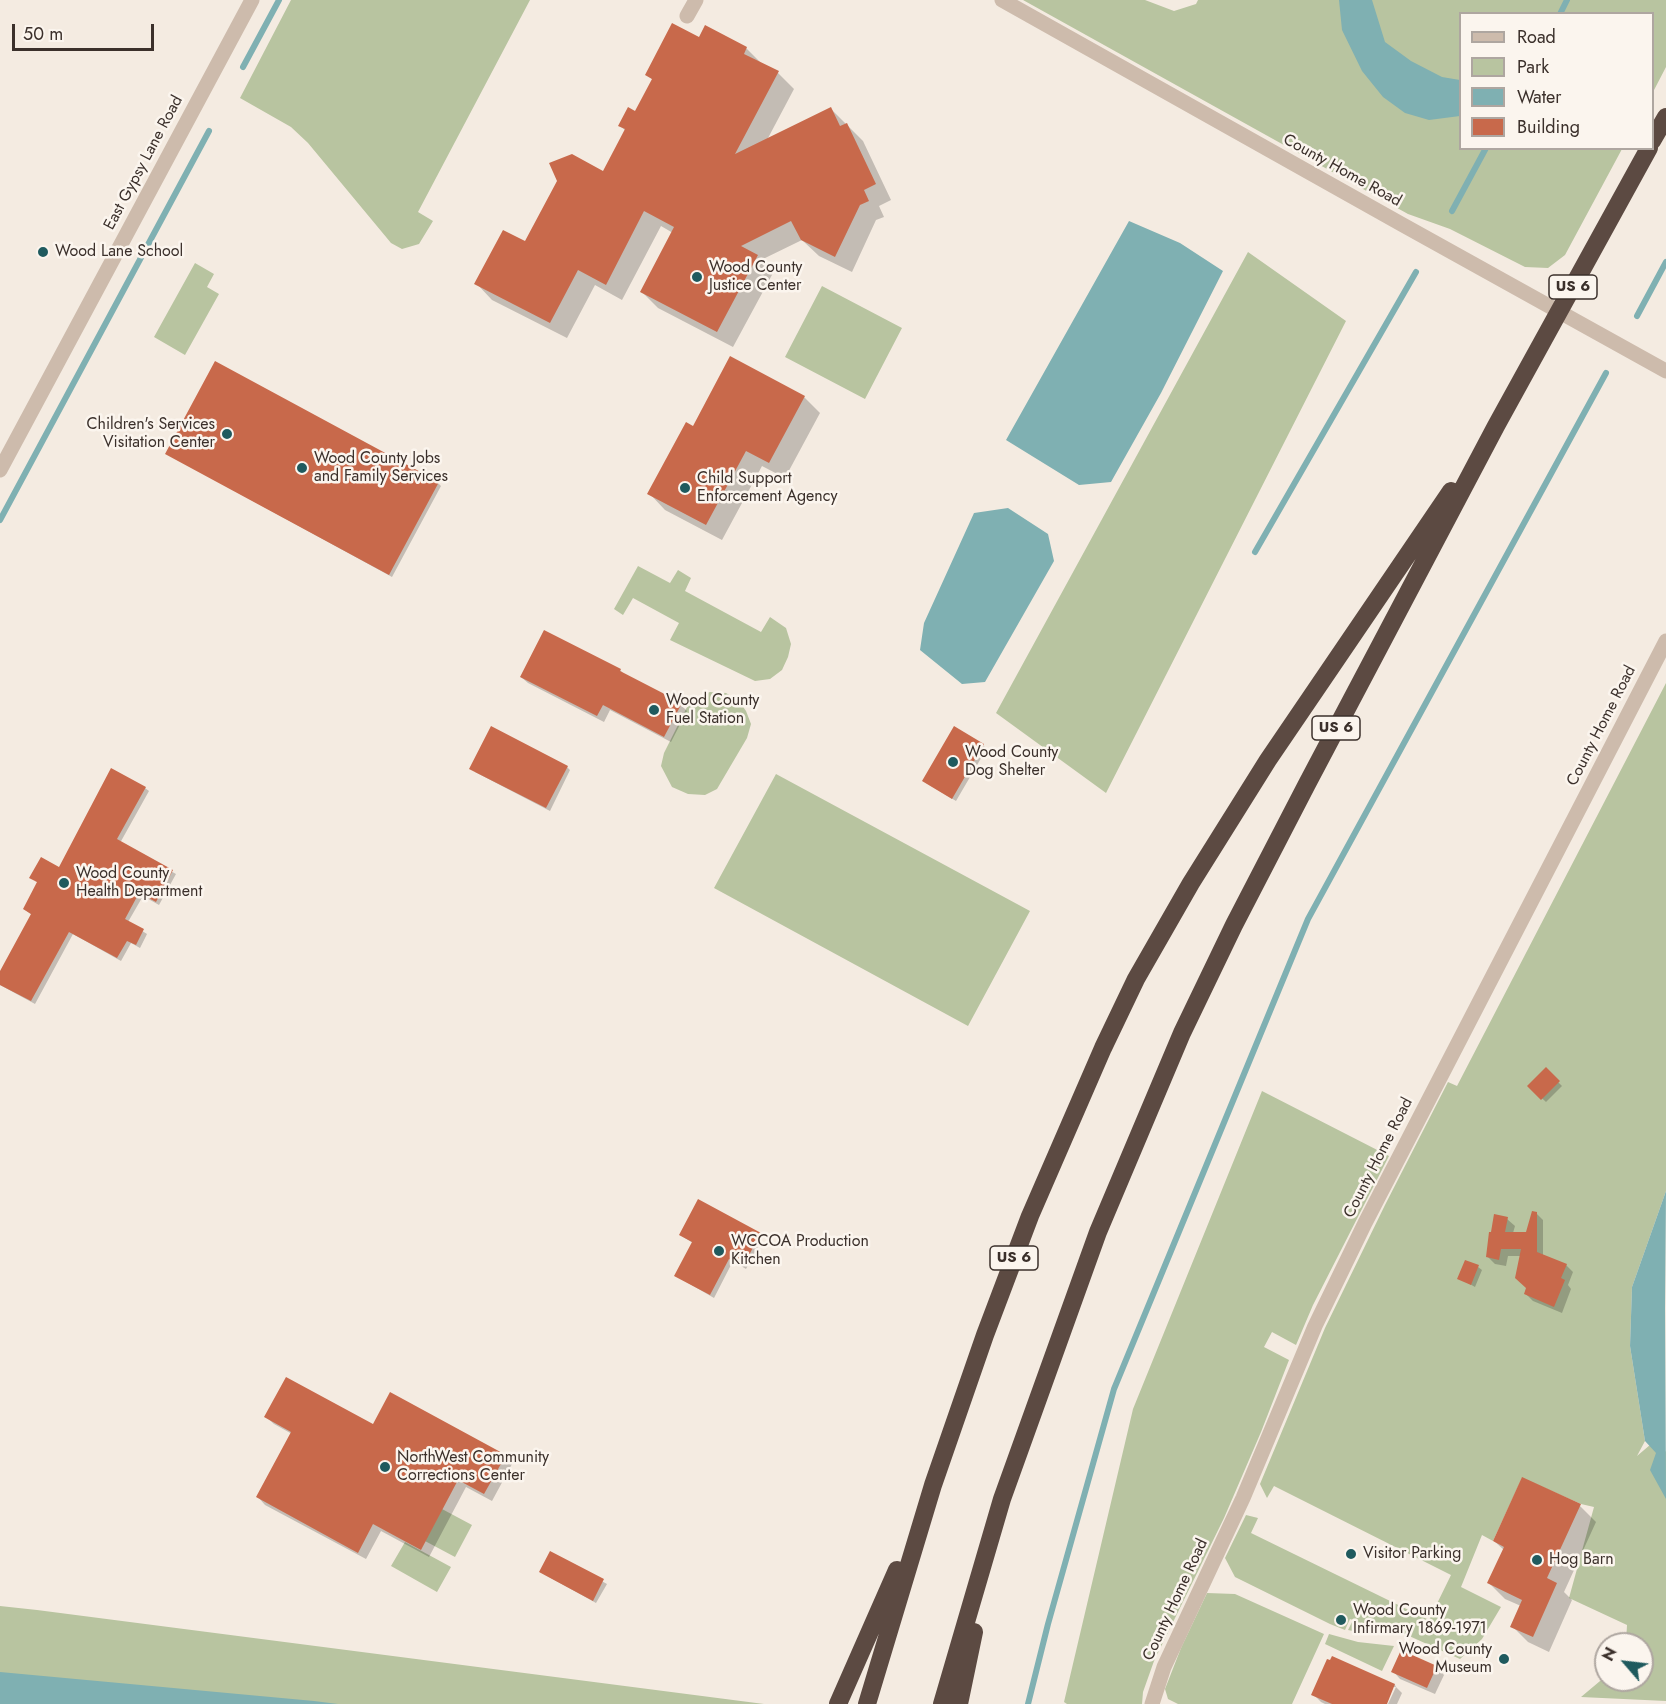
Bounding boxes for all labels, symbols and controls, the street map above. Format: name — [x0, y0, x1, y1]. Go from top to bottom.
scale bar — [15, 12, 158, 50]
legend — [1459, 12, 1654, 150]
text: 50 m — [23, 21, 63, 47]
text: Road — [1517, 24, 1556, 50]
text: Park — [1517, 54, 1549, 80]
text: Water — [1517, 84, 1561, 110]
street label: East Gypsy Lane Road — [100, 93, 188, 233]
text: Building — [1517, 114, 1580, 140]
street label: County Home Road — [1279, 131, 1405, 211]
place label: Wood Lane School — [55, 242, 183, 262]
marker: Wood Lane School — [36, 245, 50, 259]
place label: Wood County Justice Center — [709, 258, 802, 296]
marker: Wood County Justice Center — [690, 270, 704, 284]
road number: US 6 — [1549, 275, 1597, 299]
place label: Children's Services Visitation Center — [87, 415, 215, 453]
marker: Children's Services Visitation Center — [220, 427, 234, 441]
place label: Wood County Jobs and Family Services — [314, 449, 448, 487]
marker: Wood County Jobs and Family Services — [295, 461, 309, 475]
place label: Child Support Enforcement Agency — [697, 469, 837, 507]
marker: Child Support Enforcement Agency — [678, 481, 692, 495]
street label: County Home Road — [1563, 663, 1641, 789]
place label: Wood County Fuel Station — [666, 691, 759, 729]
marker: Wood County Fuel Station — [647, 703, 661, 717]
road number: US 6 — [1312, 716, 1360, 740]
place label: Wood County Dog Shelter — [965, 743, 1058, 781]
marker: Wood County Dog Shelter — [946, 755, 960, 769]
place label: Wood County Health Department — [76, 864, 202, 902]
marker: Wood County Health Department — [57, 876, 71, 890]
street label: County Home Road — [1340, 1095, 1418, 1221]
place label: WCCOA Production Kitchen — [731, 1232, 869, 1270]
marker: WCCOA Production Kitchen — [712, 1244, 726, 1258]
road number: US 6 — [990, 1246, 1038, 1270]
place label: NorthWest Community Corrections Center — [397, 1448, 549, 1486]
marker: NorthWest Community Corrections Center — [378, 1460, 392, 1474]
street label: County Home Road — [1139, 1536, 1213, 1664]
place label: Visitor Parking — [1363, 1544, 1461, 1564]
marker: Visitor Parking — [1344, 1547, 1358, 1561]
place label: Hog Barn — [1549, 1550, 1614, 1570]
marker: Hog Barn — [1530, 1553, 1544, 1567]
place label: Wood County Infirmary 1869-1971 — [1353, 1601, 1487, 1639]
marker: Wood County Infirmary 1869-1971 — [1334, 1613, 1348, 1627]
north arrow — [1594, 1632, 1654, 1692]
place label: Wood County Museum — [1399, 1640, 1492, 1678]
text: N — [1596, 1643, 1623, 1665]
marker: Wood County Museum — [1497, 1652, 1511, 1666]

